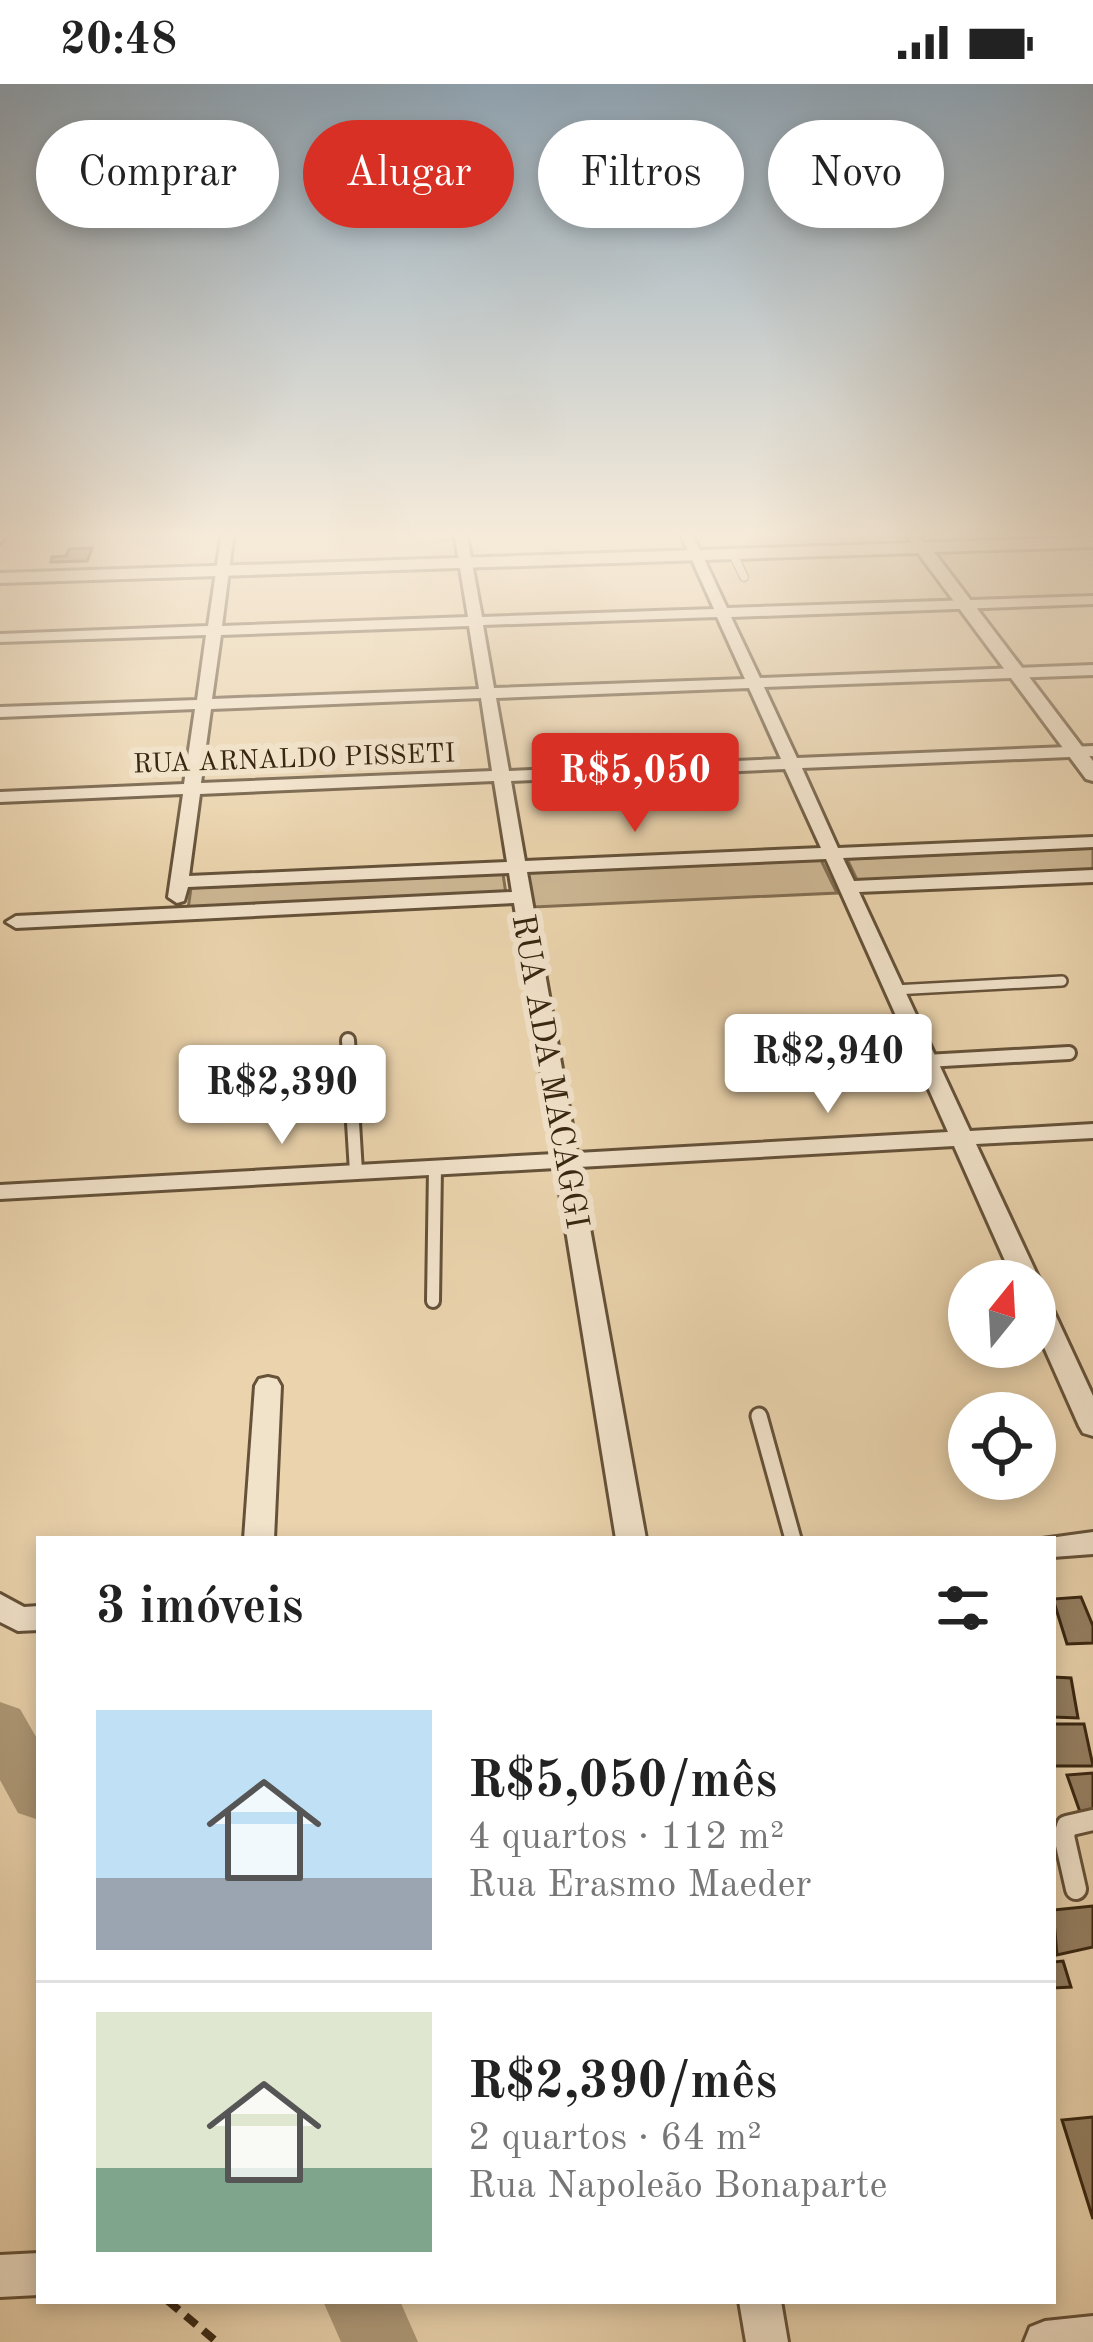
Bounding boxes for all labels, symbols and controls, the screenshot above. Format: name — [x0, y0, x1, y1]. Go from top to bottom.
text: 20:48 — [60, 19, 177, 64]
chip: Comprar — [36, 120, 279, 228]
chip: Alugar — [303, 120, 514, 228]
chip: Filtros — [538, 120, 744, 228]
chip: Novo — [768, 120, 944, 228]
pin: R$5,050 — [524, 733, 746, 835]
street label: RUA ARNALDO PISSETI — [133, 740, 456, 779]
text: R$5,050 — [559, 752, 711, 791]
street label: RUA ADA MACAGGI — [505, 912, 592, 1231]
pin: R$2,940 — [717, 1014, 939, 1116]
text: R$2,940 — [752, 1033, 904, 1072]
pin: R$2,390 — [171, 1045, 393, 1147]
text: R$2,390 — [206, 1064, 358, 1103]
north arrow — [948, 1260, 1056, 1368]
map controls — [948, 1260, 1056, 1500]
button: locate — [948, 1392, 1056, 1500]
icon: filters — [930, 1575, 996, 1641]
text: 3 imóveis — [96, 1583, 303, 1634]
text: R$5,050/mês — [468, 1757, 777, 1808]
icon: home — [192, 1758, 336, 1902]
text: 4 quartos · 112 m² — [468, 1818, 784, 1857]
text: Rua Erasmo Maeder — [468, 1866, 811, 1905]
text: R$2,390/mês — [468, 2058, 777, 2109]
icon: home — [192, 2060, 336, 2204]
text: 2 quartos · 64 m² — [468, 2119, 762, 2158]
text: Rua Napoleão Bonaparte — [468, 2167, 887, 2206]

